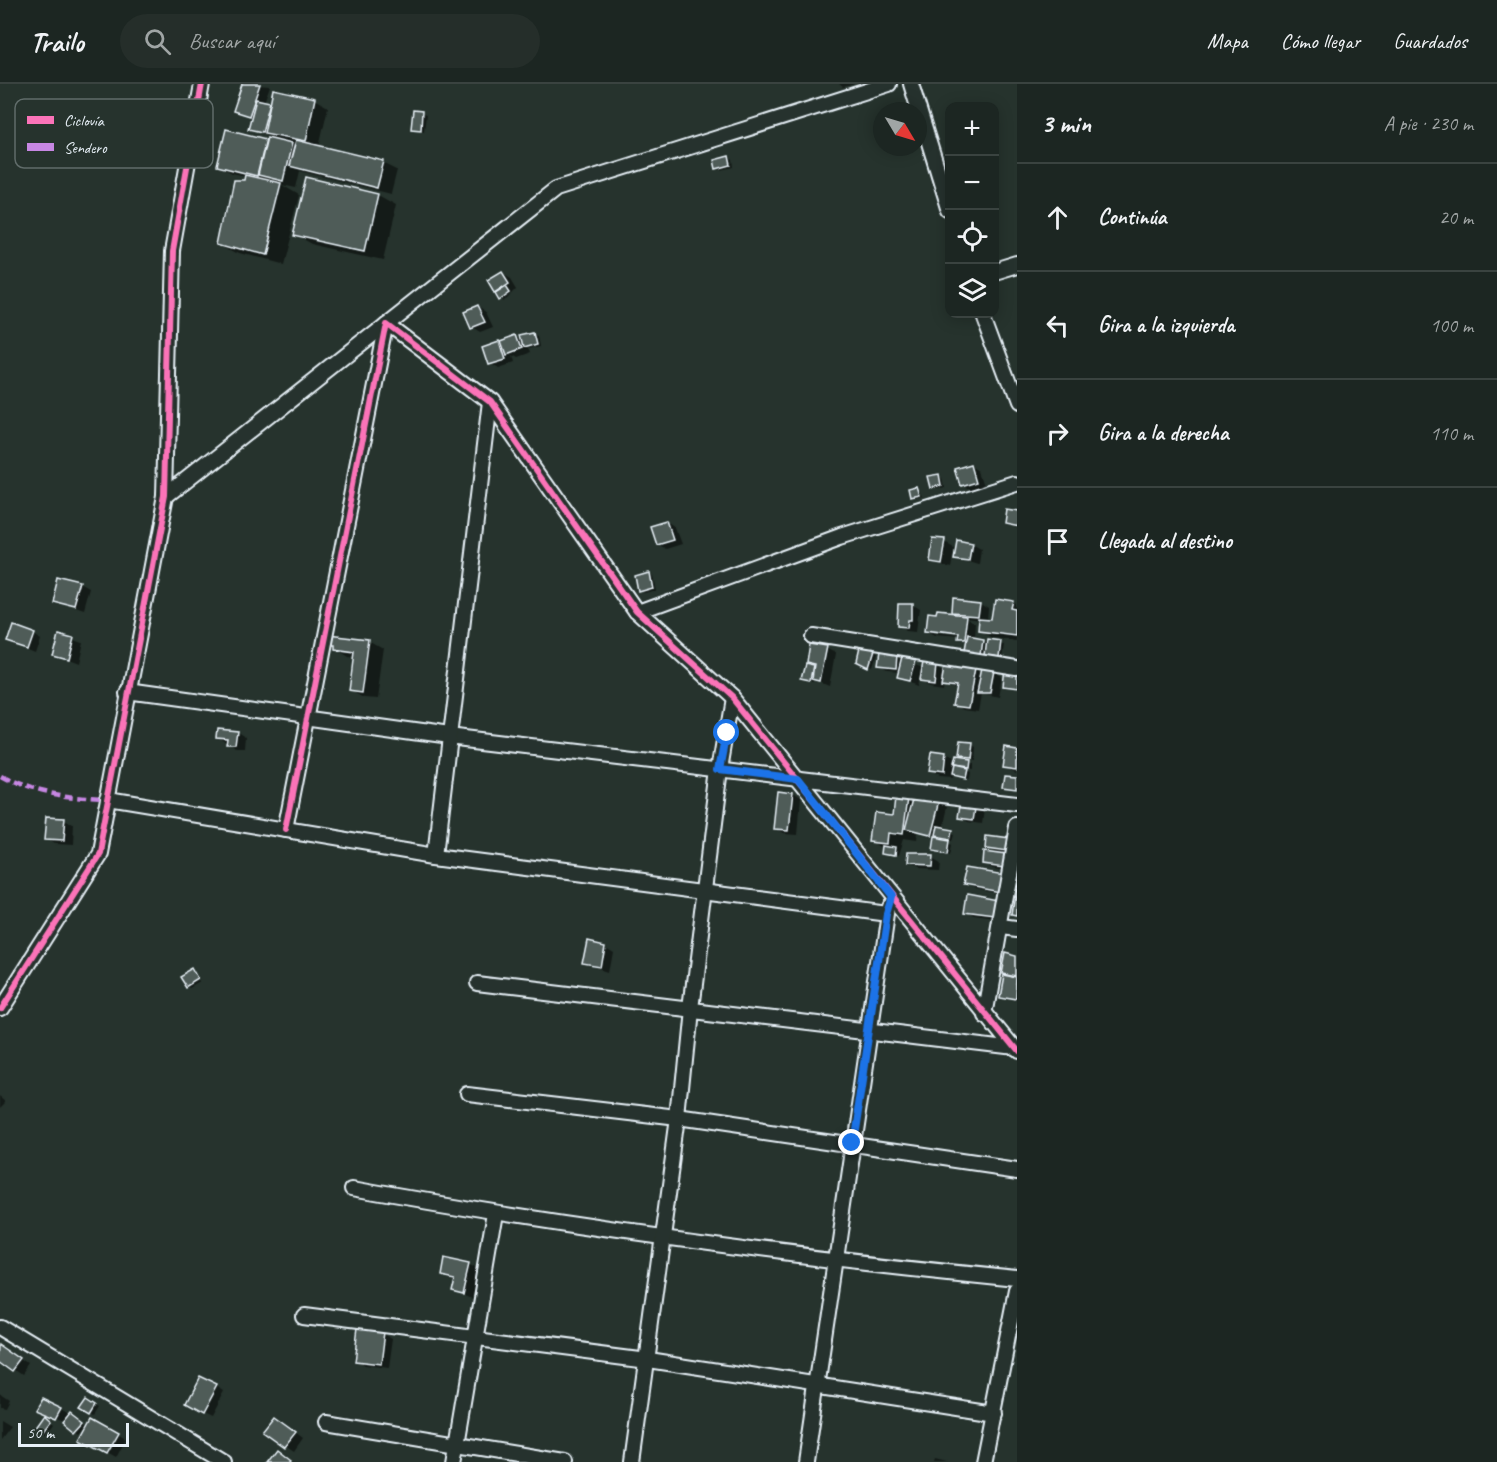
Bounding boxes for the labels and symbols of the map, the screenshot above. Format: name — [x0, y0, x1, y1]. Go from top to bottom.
legend — [15, 99, 213, 168]
north arrow — [873, 102, 927, 156]
text: Ciclovía — [64, 111, 105, 131]
text: Sendero — [64, 138, 108, 158]
route start — [713, 719, 739, 745]
route end — [838, 1129, 864, 1155]
scale bar — [18, 1420, 129, 1448]

